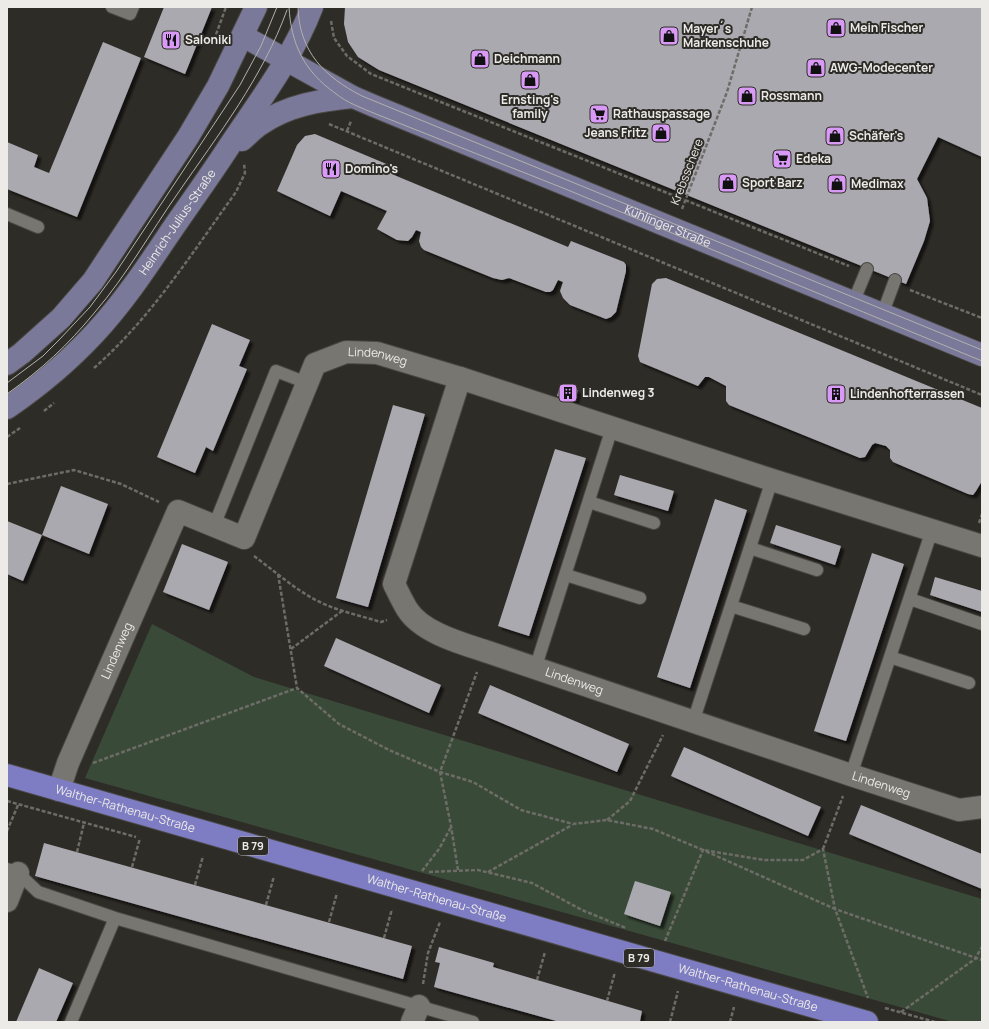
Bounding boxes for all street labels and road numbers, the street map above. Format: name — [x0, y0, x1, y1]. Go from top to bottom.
street label: Krebsschere — [666, 136, 707, 208]
street label: Heinrich-Julius-Straße — [135, 166, 219, 278]
street label: Kühlinger Straße — [622, 201, 714, 251]
street label: Lindenweg — [348, 343, 409, 370]
street label: Lindenweg — [97, 619, 136, 682]
street label: Lindenweg — [543, 663, 606, 698]
street label: Lindenweg — [850, 767, 913, 802]
street label: Walther-Rathenau-Straße — [53, 780, 197, 837]
road number: B 79 — [238, 837, 268, 855]
street label: Walther-Rathenau-Straße — [365, 870, 509, 926]
road number: B 79 — [624, 949, 654, 967]
street label: Walther-Rathenau-Straße — [676, 959, 820, 1016]

